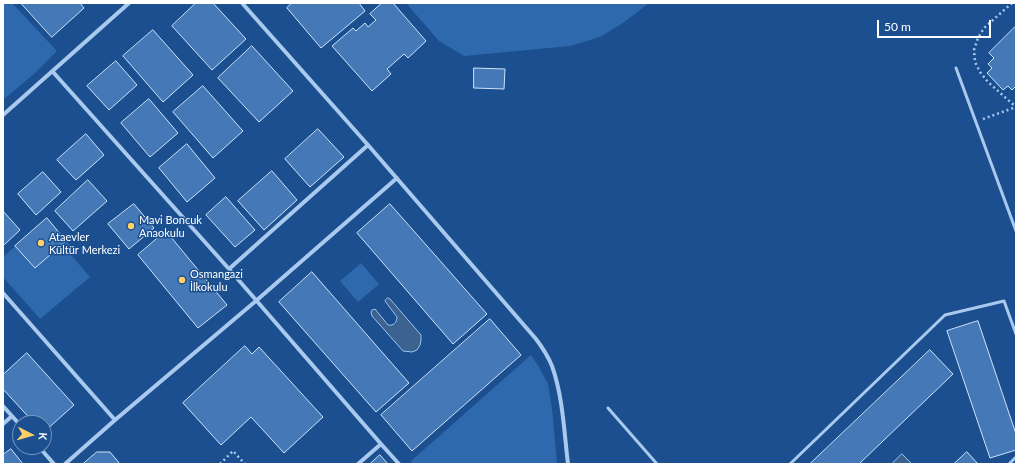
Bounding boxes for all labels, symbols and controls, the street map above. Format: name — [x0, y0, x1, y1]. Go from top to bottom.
scale bar — [879, 12, 993, 38]
text: 50 m — [884, 19, 911, 34]
place label: Mavi Boncuk Anaokulu — [139, 213, 202, 239]
marker: Mavi Boncuk Anaokulu — [126, 221, 136, 231]
place label: Ataevler Kültür Merkezi — [49, 230, 120, 256]
marker: Ataevler Kültür Merkezi — [36, 238, 46, 248]
place label: Osmangazi İlkokulu — [190, 267, 243, 293]
marker: Osmangazi İlkokulu — [177, 275, 187, 285]
north arrow — [12, 415, 52, 455]
text: K — [37, 432, 50, 441]

